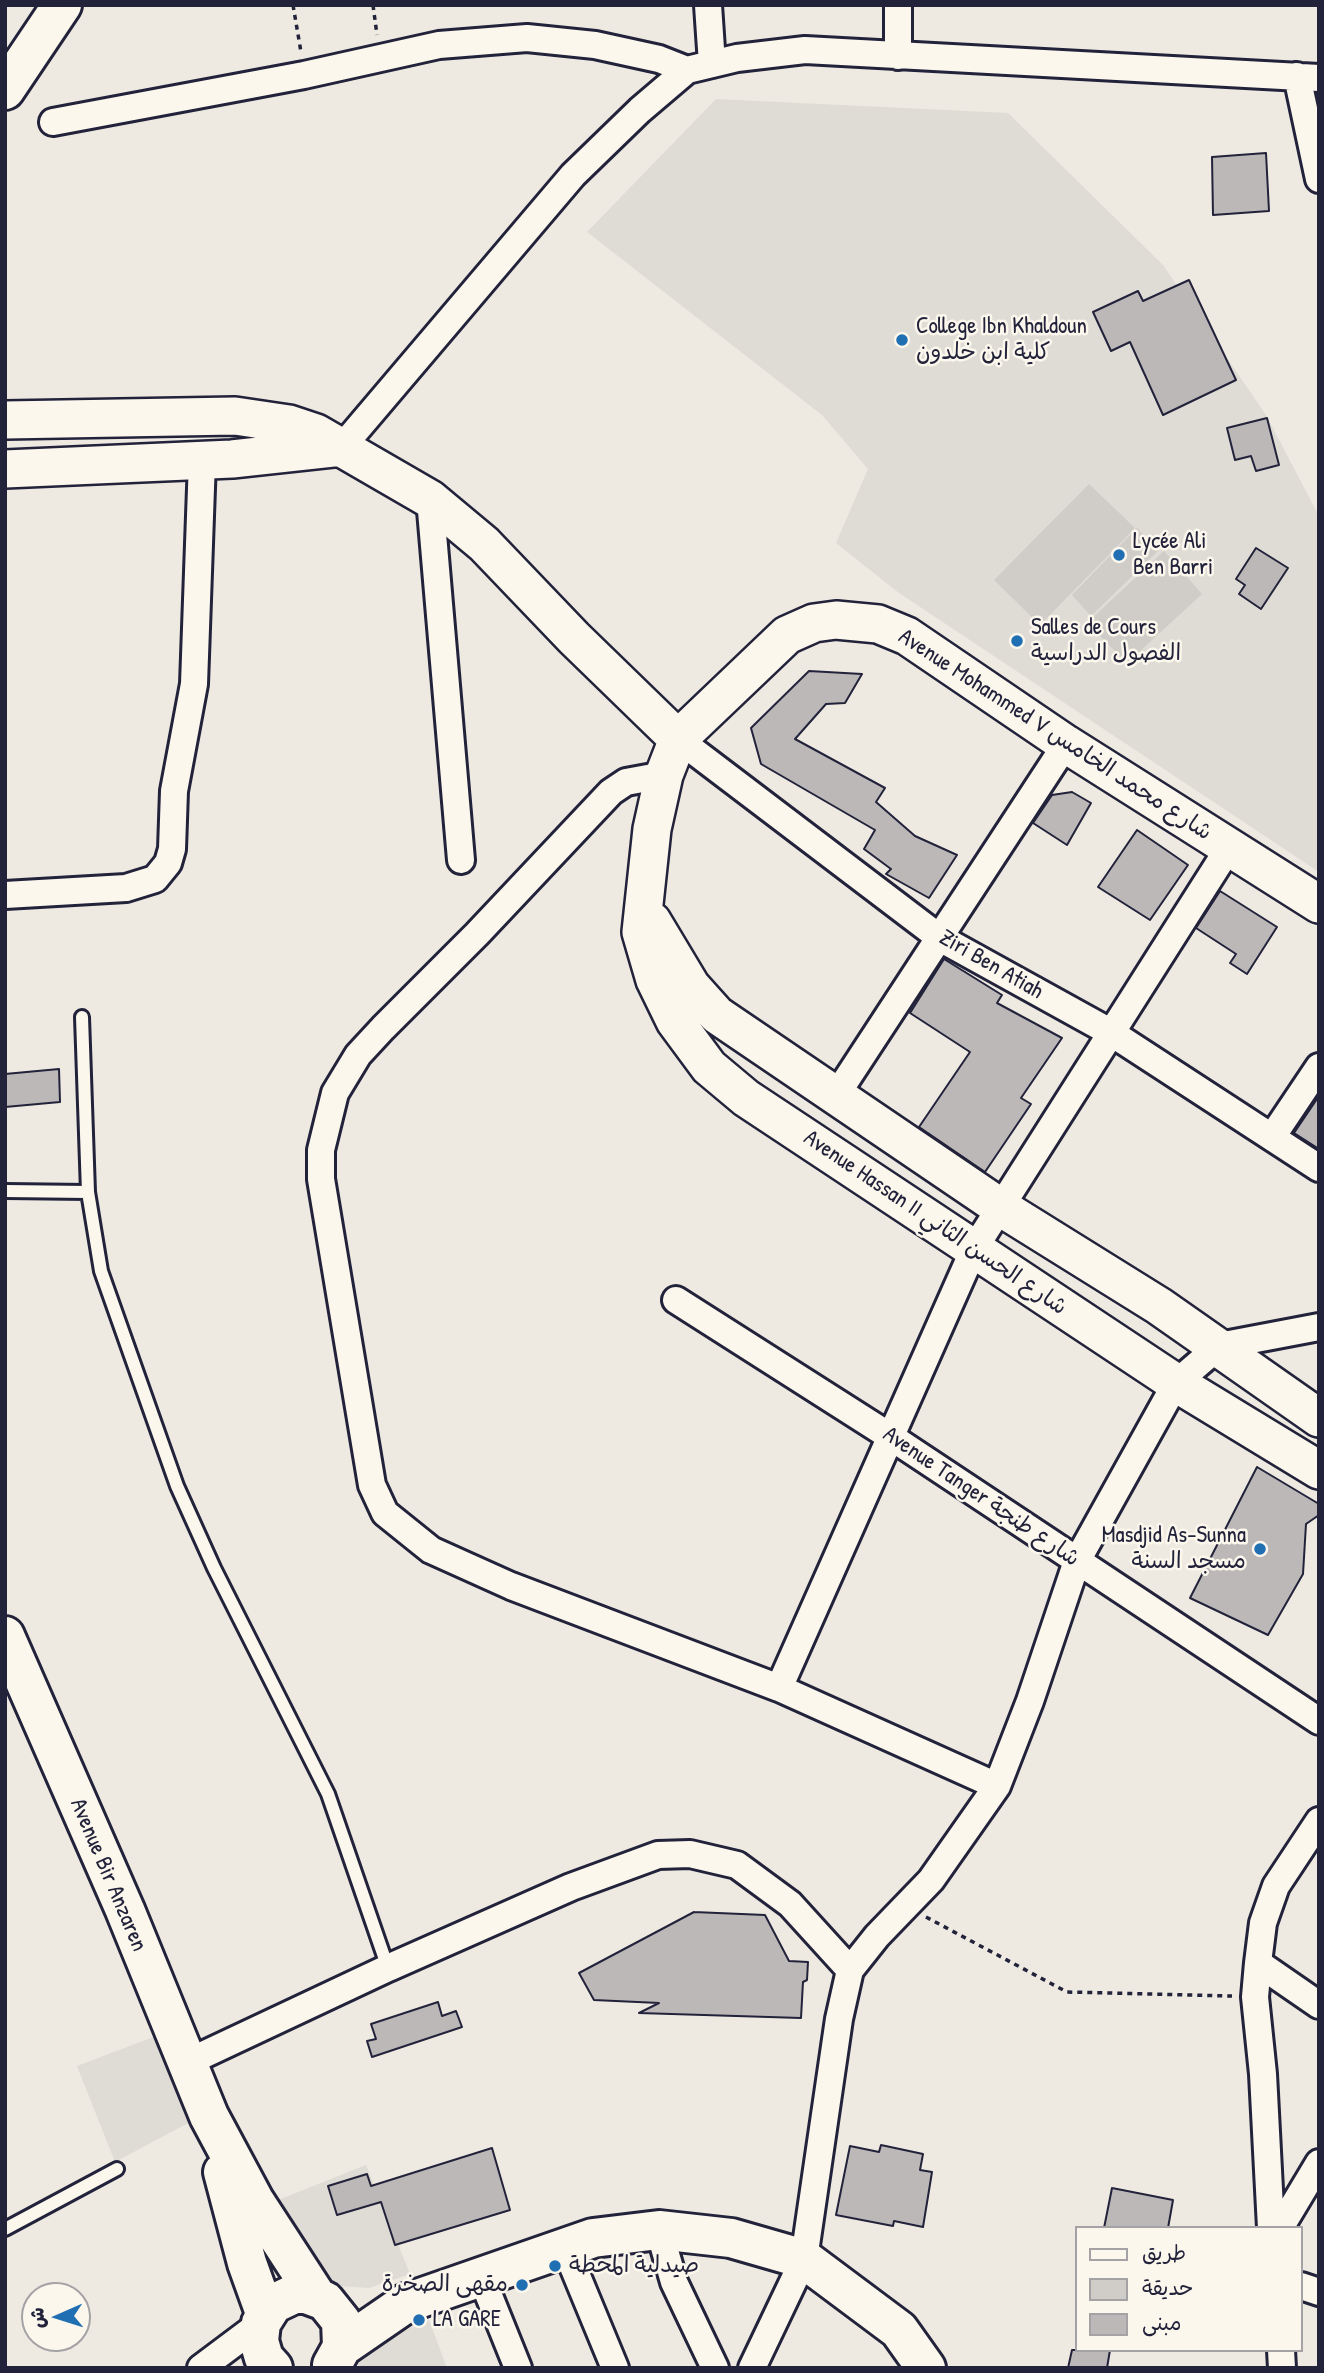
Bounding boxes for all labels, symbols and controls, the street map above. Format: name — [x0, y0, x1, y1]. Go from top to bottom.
place label: College Ibn Khaldoun كلية ابن خلدون — [916, 313, 1087, 367]
marker: College Ibn Khaldoun كلية ابن خلدون — [894, 332, 910, 348]
place label: Lycée Ali Ben Barri — [1133, 528, 1213, 582]
marker: Lycée Ali Ben Barri — [1111, 547, 1127, 563]
place label: Salles de Cours الفصول الدراسية — [1031, 614, 1181, 668]
street label: Avenue Mohammed V شارع محمد الخامس — [893, 623, 1217, 847]
marker: Salles de Cours الفصول الدراسية — [1009, 633, 1025, 649]
street label: Ziri Ben Atiah — [934, 924, 1048, 1006]
street label: Avenue Hassan II شارع الحسن الثاني — [798, 1124, 1072, 1322]
street label: Avenue Tanger شارع طنجة — [877, 1421, 1085, 1573]
place label: Masdjid As-Sunna مسجد السنة — [1102, 1522, 1246, 1576]
marker: Masdjid As-Sunna مسجد السنة — [1252, 1541, 1268, 1557]
street label: Avenue Bir Anzaren — [63, 1794, 153, 1956]
legend — [1076, 2226, 1303, 2352]
text: طريق — [1142, 2238, 1186, 2267]
place label: صيدلية المحطة — [569, 2252, 699, 2280]
marker: صيدلية المحطة — [547, 2258, 563, 2274]
place label: مقهى الصخرة — [382, 2271, 508, 2299]
text: حديقة — [1142, 2273, 1193, 2302]
marker: مقهى الصخرة — [514, 2277, 530, 2293]
north arrow — [21, 2282, 91, 2352]
place label: LA GARE — [433, 2306, 501, 2334]
text: ش — [23, 2307, 51, 2329]
text: مبنى — [1142, 2308, 1181, 2337]
marker: LA GARE — [411, 2312, 427, 2328]

